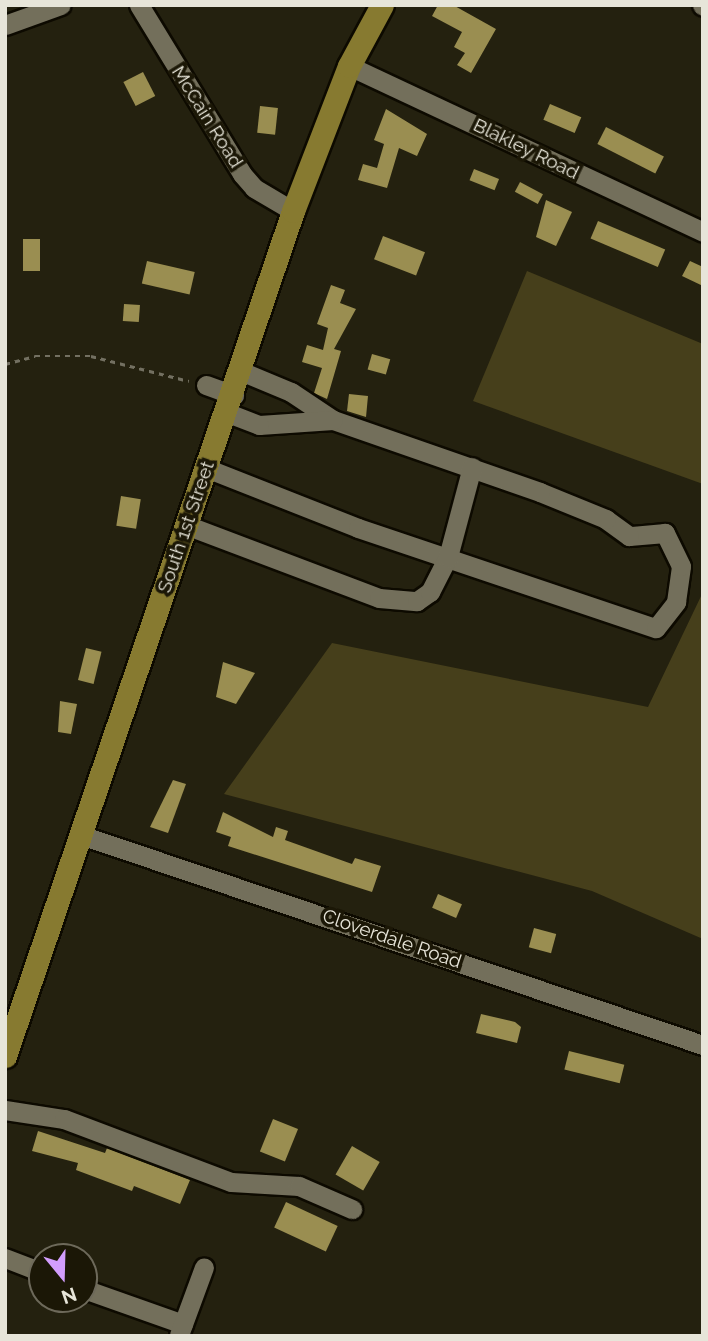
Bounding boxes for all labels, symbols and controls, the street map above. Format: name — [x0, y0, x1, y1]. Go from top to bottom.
street label: McCain Road — [167, 62, 247, 172]
street label: Blakley Road — [469, 114, 583, 184]
street label: South 1st Street — [153, 458, 219, 596]
street label: Cloverdale Road — [320, 905, 464, 973]
north arrow — [28, 1243, 98, 1313]
text: N — [59, 1283, 80, 1309]

